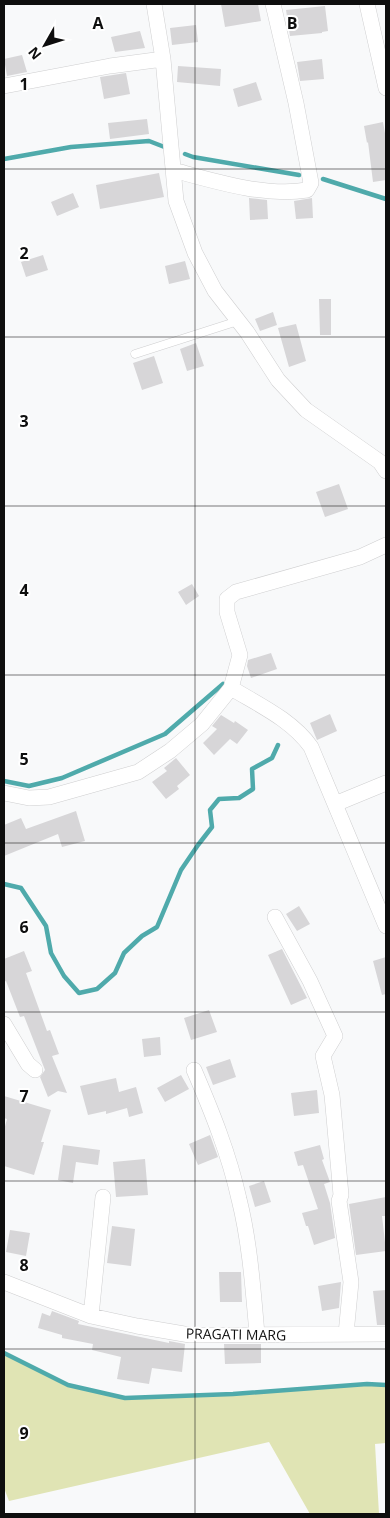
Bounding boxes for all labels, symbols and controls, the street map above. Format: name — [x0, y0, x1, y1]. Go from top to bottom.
text: A — [92, 12, 104, 34]
text: B — [287, 12, 297, 34]
north arrow — [20, 20, 70, 70]
text: N — [24, 43, 45, 64]
text: 1 — [19, 73, 29, 95]
text: 2 — [19, 242, 29, 264]
text: 3 — [19, 410, 29, 432]
text: 4 — [19, 579, 29, 601]
text: 5 — [19, 748, 29, 770]
text: 6 — [19, 916, 29, 938]
text: 7 — [19, 1085, 29, 1107]
text: 8 — [19, 1254, 29, 1276]
street label: PRAGATI MARG — [186, 1324, 286, 1344]
text: 9 — [19, 1422, 29, 1444]

